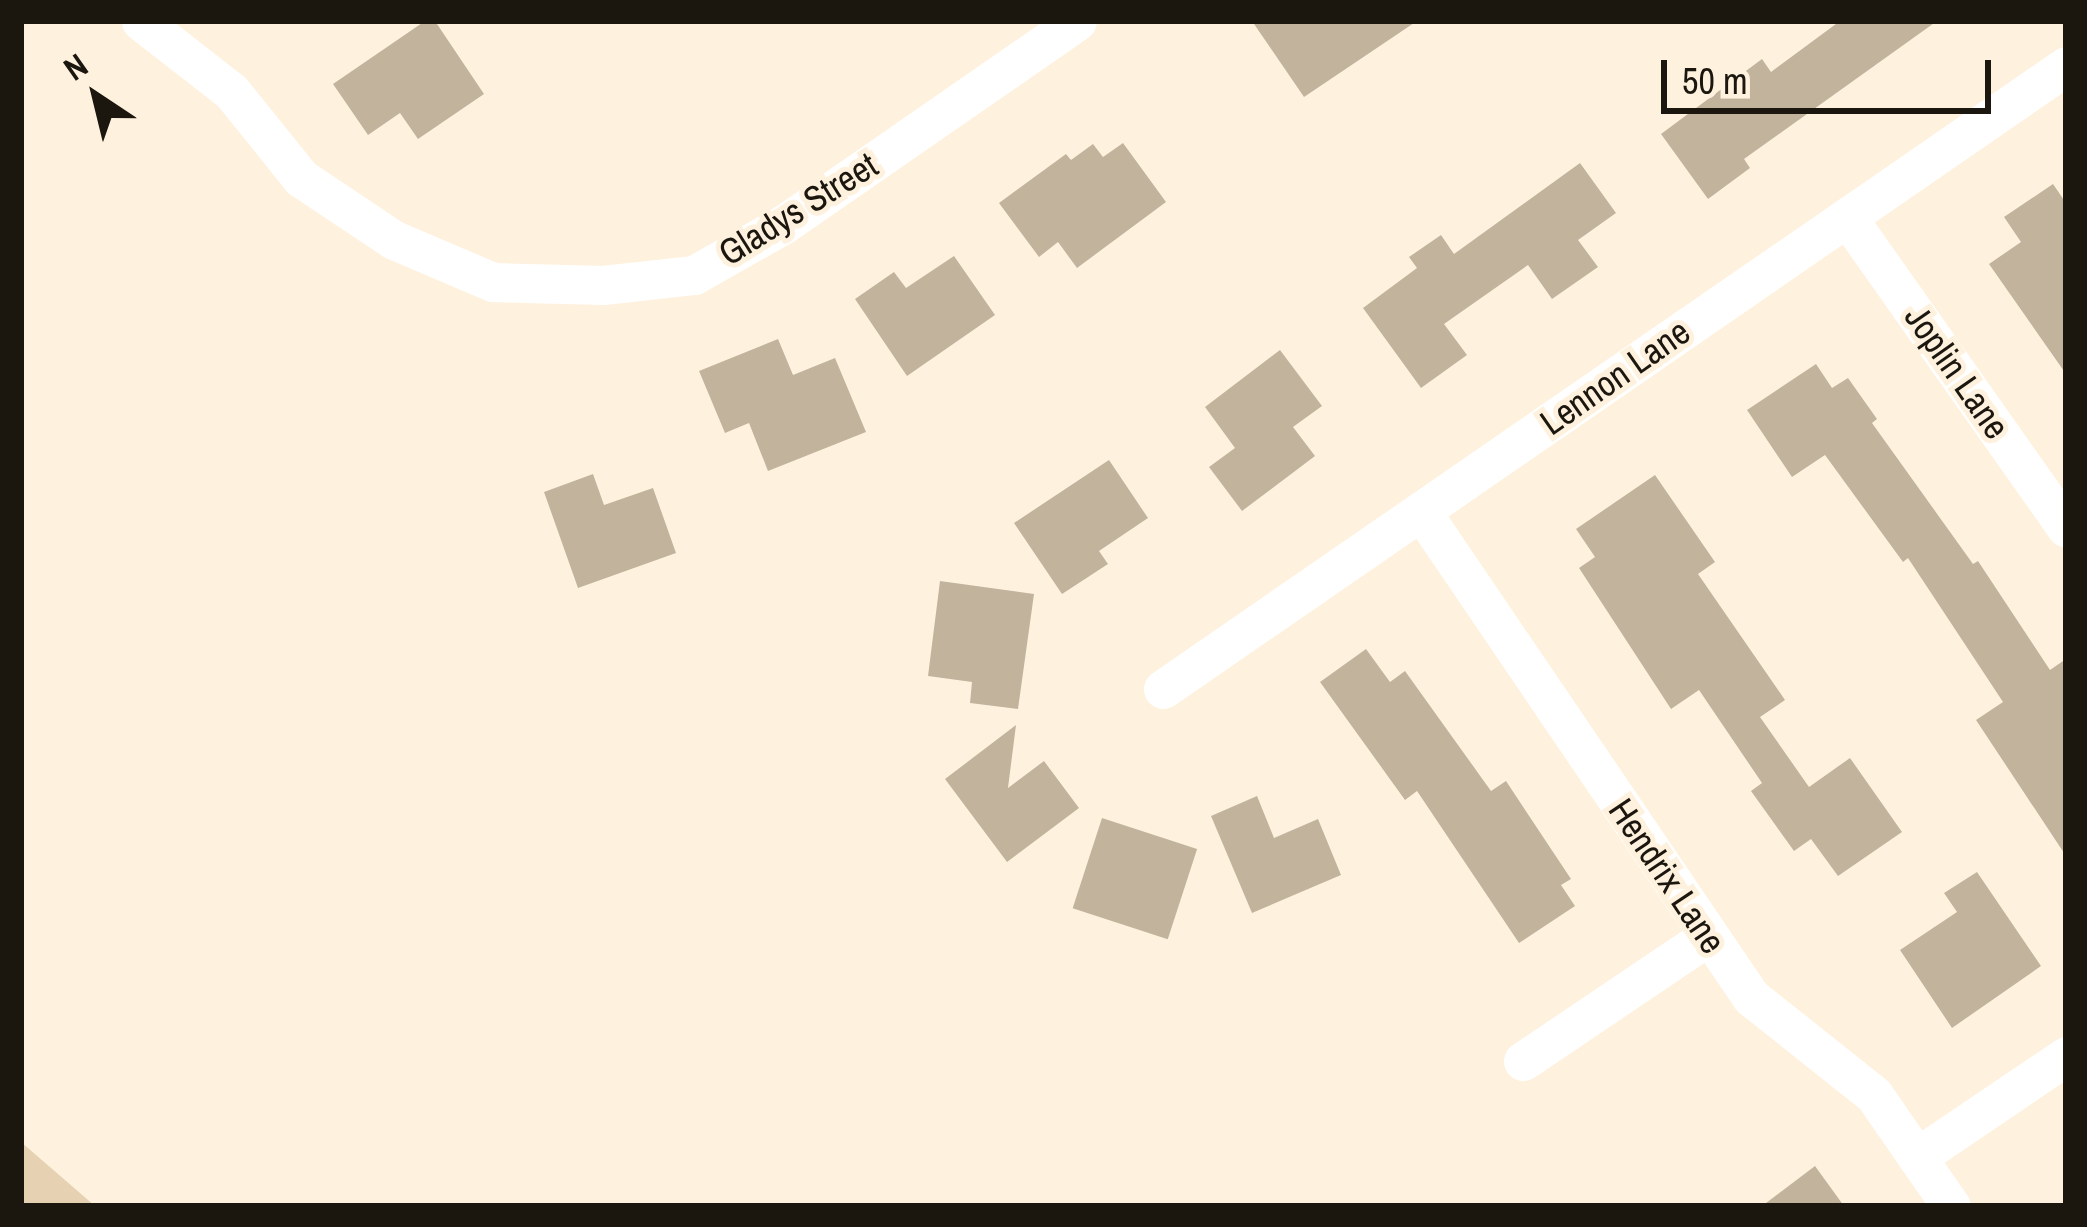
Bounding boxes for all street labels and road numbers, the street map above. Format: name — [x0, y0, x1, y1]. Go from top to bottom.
street label: Gladys Street — [711, 143, 885, 275]
street label: Joplin Lane — [1896, 297, 2018, 447]
street label: Lennon Lane — [1532, 310, 1698, 444]
street label: Hendrix Lane — [1600, 790, 1734, 962]

